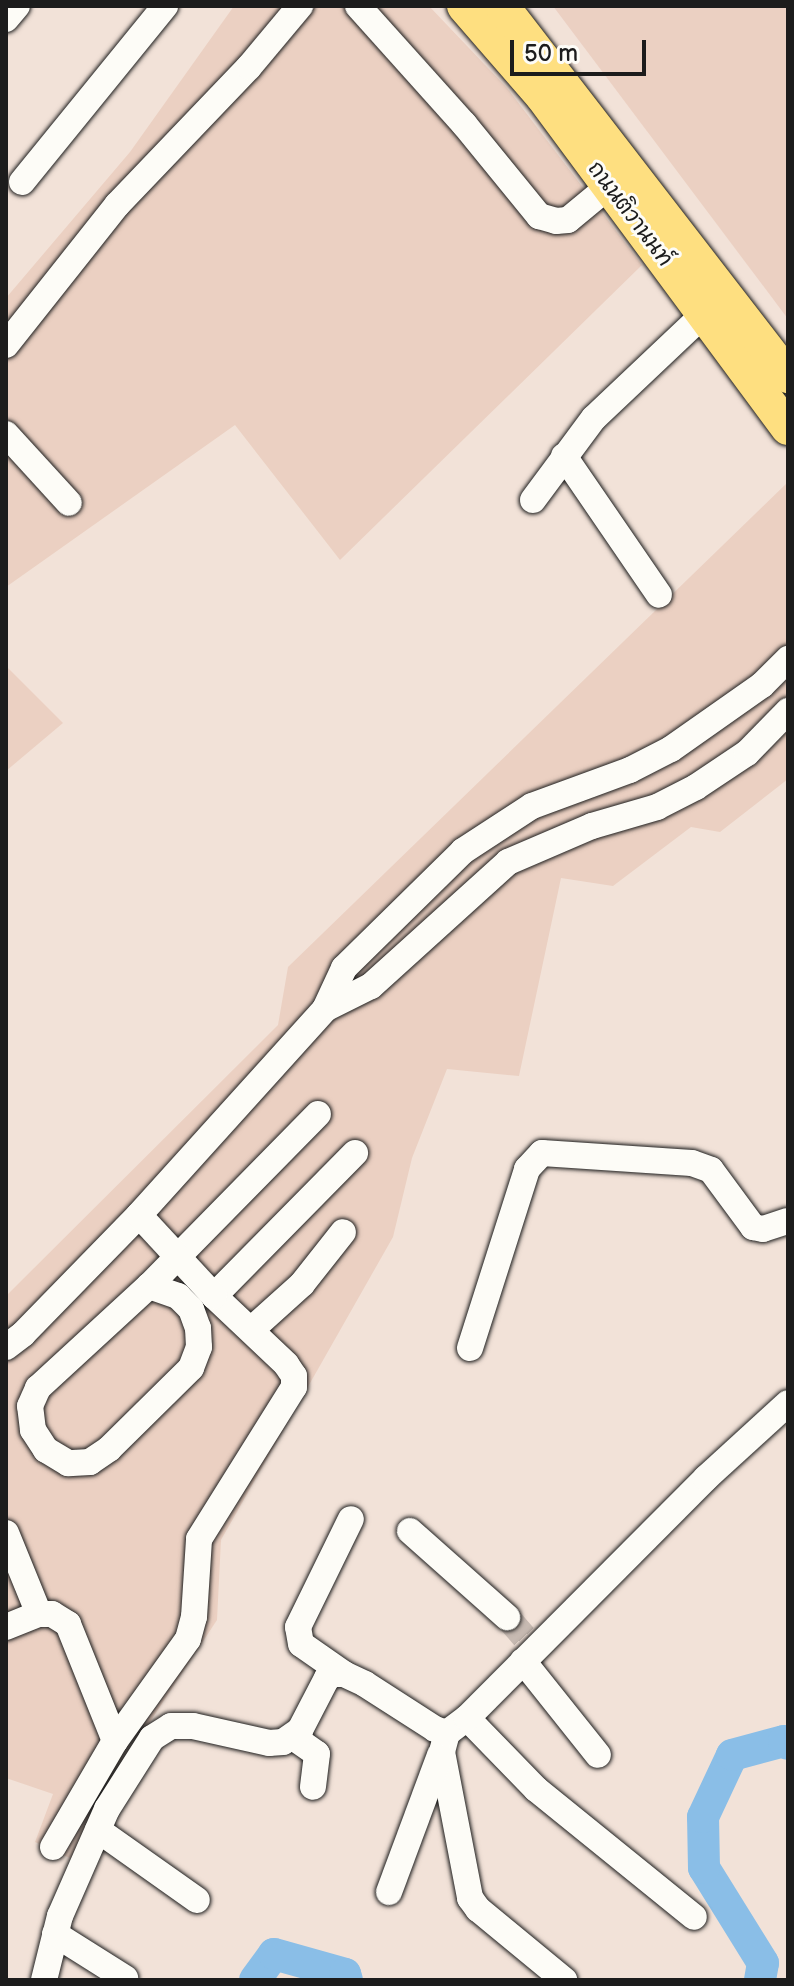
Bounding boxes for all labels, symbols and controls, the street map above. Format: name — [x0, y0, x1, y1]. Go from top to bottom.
scale bar — [514, 24, 650, 74]
text: 50 m — [524, 39, 578, 68]
street label: ถนนติวานนท์ — [582, 156, 678, 272]

